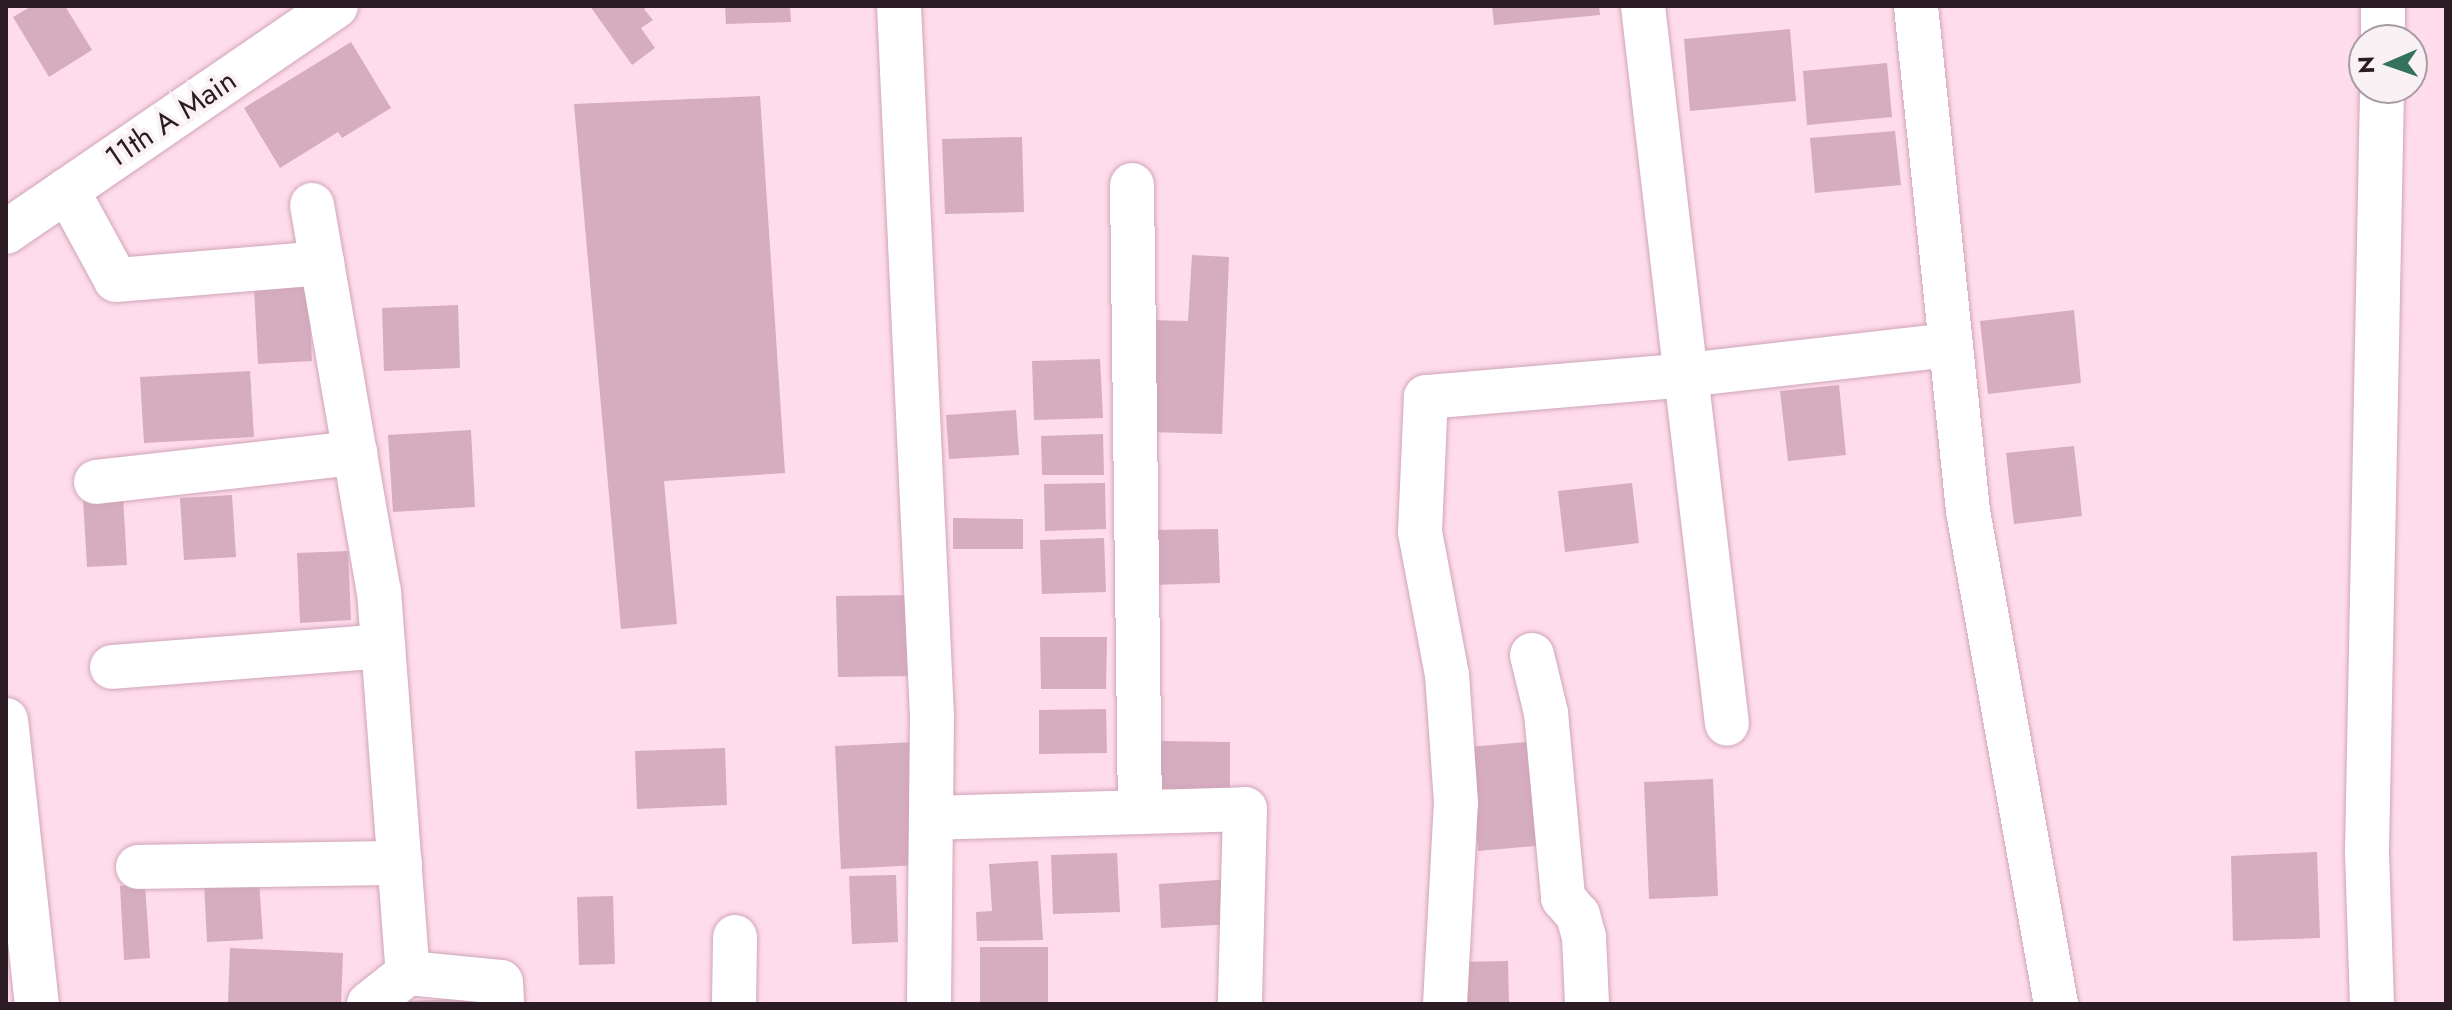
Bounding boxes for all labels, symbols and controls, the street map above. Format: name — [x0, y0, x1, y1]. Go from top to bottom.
north arrow — [2348, 24, 2428, 104]
text: N — [2350, 55, 2382, 74]
street label: 11th A Main — [99, 62, 243, 176]

